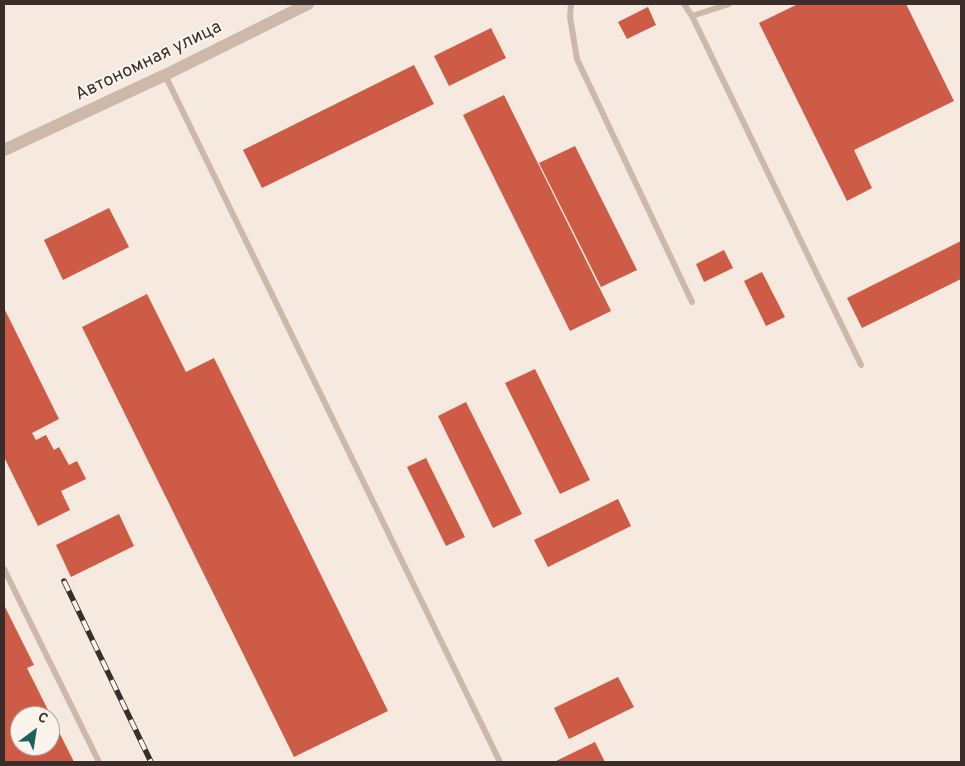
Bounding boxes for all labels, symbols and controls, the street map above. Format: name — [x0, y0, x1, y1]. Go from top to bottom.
street label: Автономная улица — [72, 17, 226, 107]
north arrow — [10, 706, 60, 756]
text: С — [34, 709, 51, 728]

